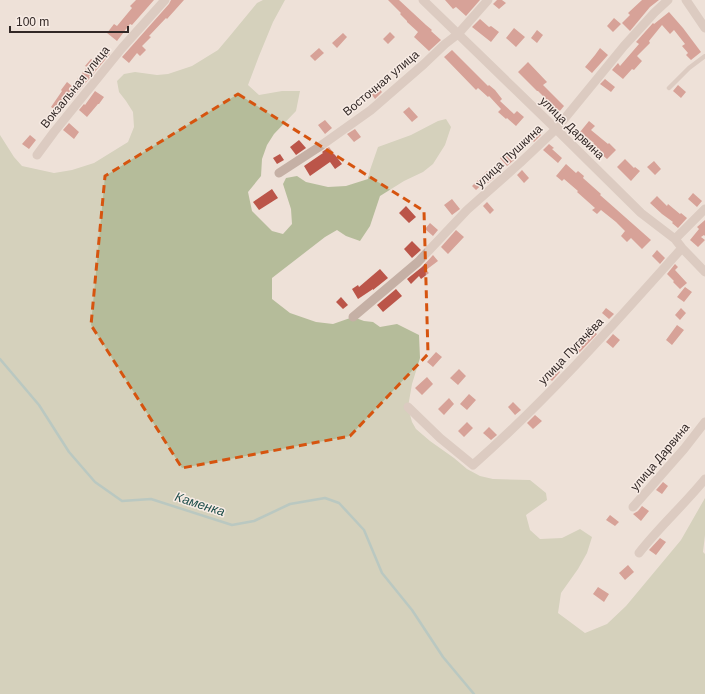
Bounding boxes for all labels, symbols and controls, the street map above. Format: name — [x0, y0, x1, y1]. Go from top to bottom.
scale bar — [10, 8, 128, 34]
text: 100 m — [16, 15, 49, 29]
street label: Вокзальная улица — [38, 43, 113, 131]
street label: Восточная улица — [340, 47, 422, 119]
street label: улица Дарвина — [537, 94, 607, 162]
street label: улица Пушкина — [473, 121, 545, 190]
street label: улица Пугачёва — [536, 315, 607, 387]
street label: улица Дарвина — [628, 420, 693, 494]
water label: Каменка — [173, 489, 227, 519]

